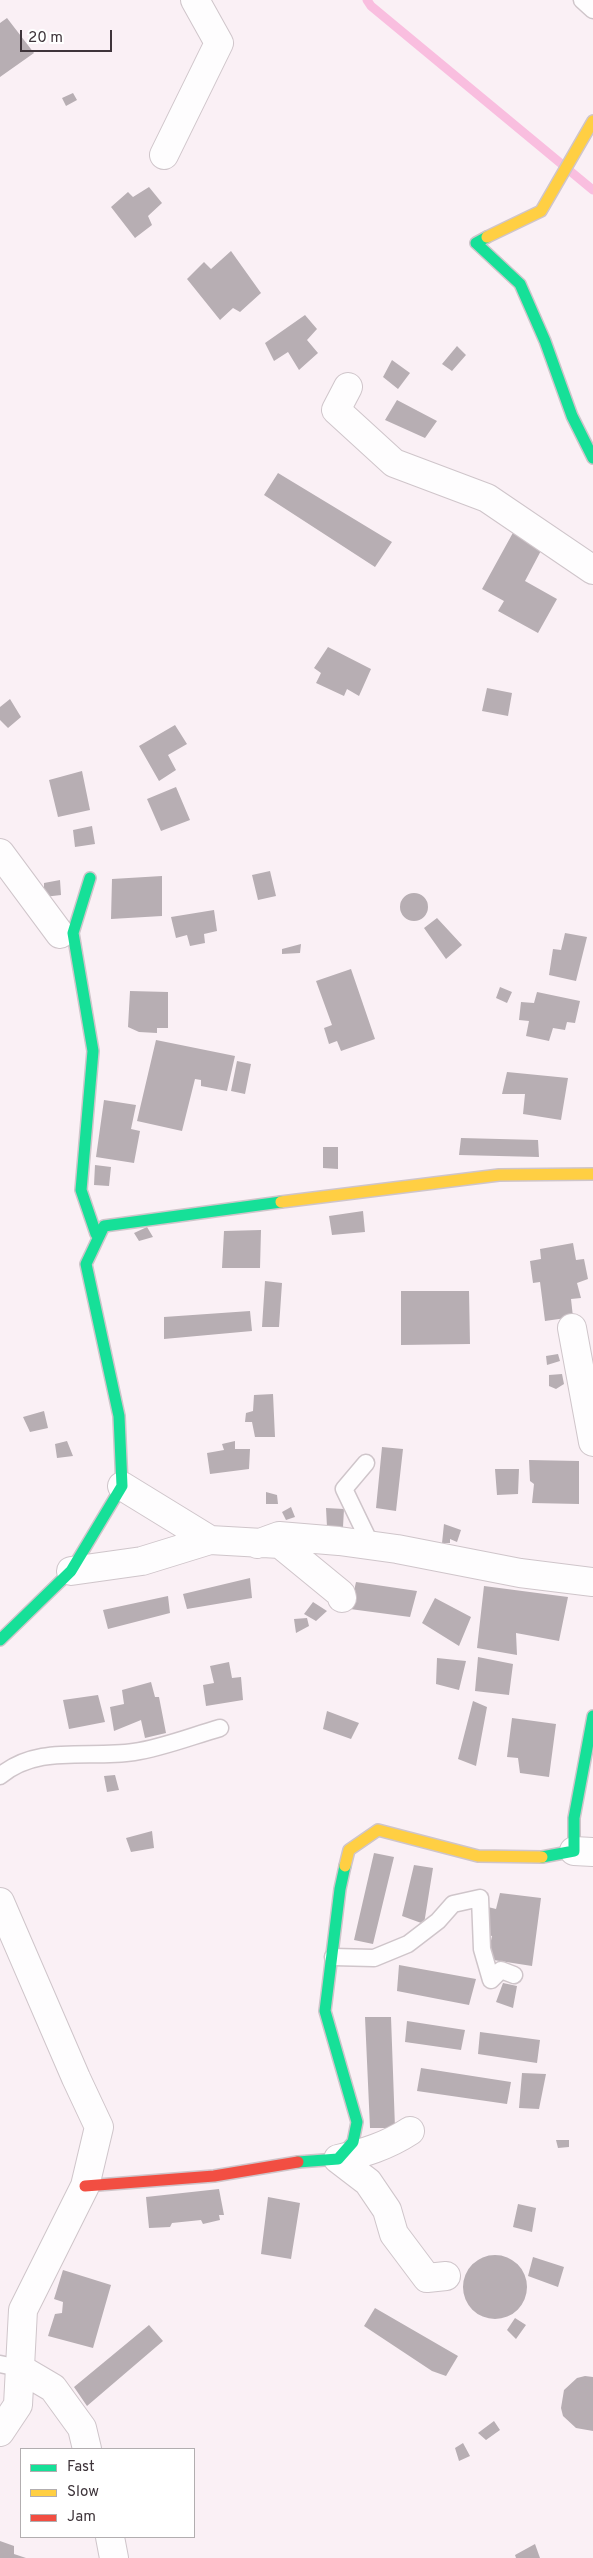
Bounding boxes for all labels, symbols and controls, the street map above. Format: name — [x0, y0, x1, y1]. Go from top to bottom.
scale bar — [22, 20, 115, 52]
text: 20 m — [28, 29, 63, 48]
legend — [20, 2448, 195, 2538]
text: Fast — [67, 2458, 95, 2477]
text: Slow — [67, 2483, 99, 2502]
text: Jam — [67, 2508, 96, 2527]

